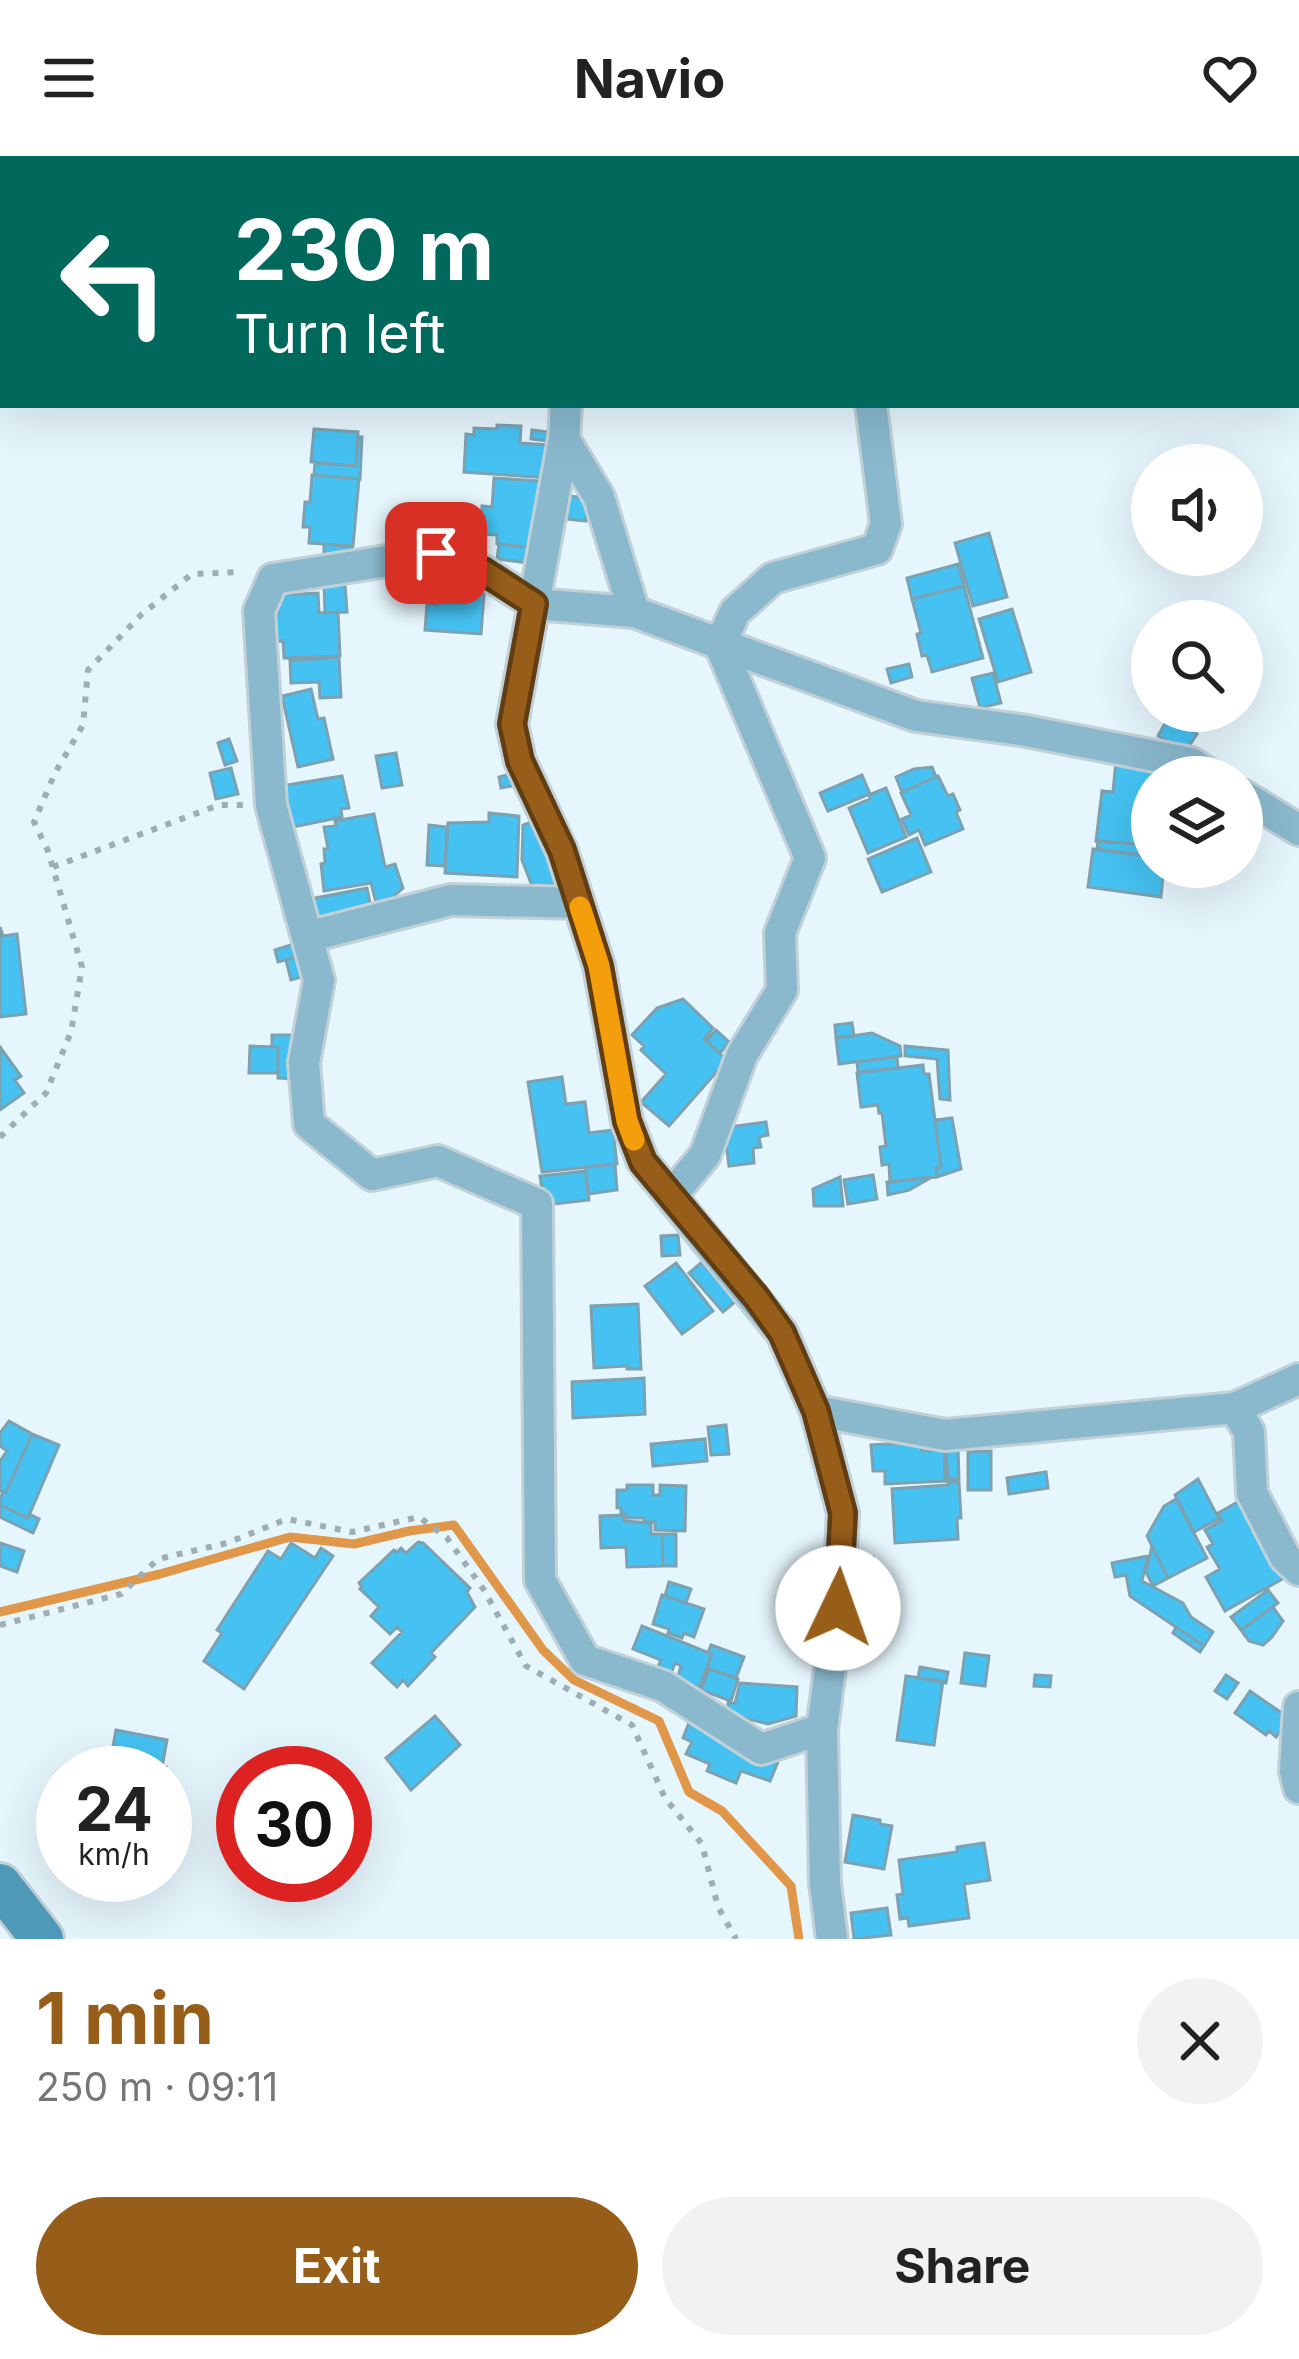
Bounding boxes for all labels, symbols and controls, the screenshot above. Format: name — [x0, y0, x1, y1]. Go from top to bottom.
icon: menu — [36, 45, 102, 111]
icon: heart — [1197, 45, 1263, 111]
text: Navio — [574, 46, 725, 111]
text: 230 m — [234, 199, 494, 300]
icon: left — [36, 204, 192, 360]
text: Turn left — [234, 301, 445, 366]
map controls — [1131, 444, 1263, 888]
button: sound — [1131, 444, 1263, 576]
pin — [385, 502, 487, 604]
icon: arrive — [403, 520, 469, 586]
button: search — [1131, 600, 1263, 732]
button: layers — [1131, 756, 1263, 888]
position arrow — [775, 1545, 901, 1671]
speed limit sign: 30 — [216, 1746, 372, 1902]
text: 24 — [75, 1773, 153, 1845]
text: km/h — [78, 1836, 150, 1872]
text: 1 min — [36, 1974, 214, 2061]
button: close — [1137, 1978, 1263, 2104]
text: 250 m · 09:11 — [36, 2063, 278, 2110]
button: Exit — [36, 2197, 638, 2335]
button: Share — [662, 2197, 1263, 2335]

